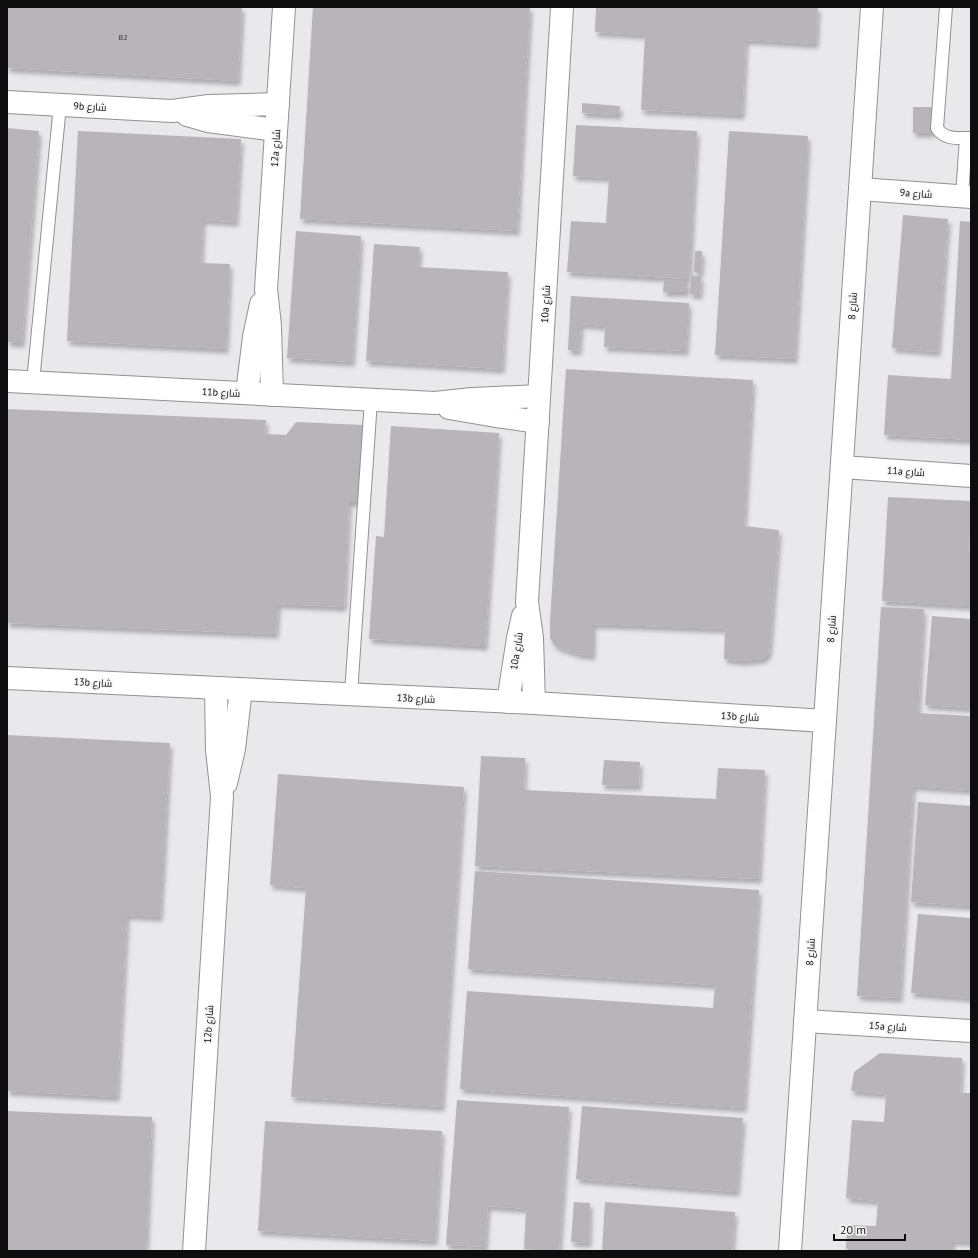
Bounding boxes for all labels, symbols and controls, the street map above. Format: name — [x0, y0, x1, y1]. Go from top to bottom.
house number: B2 — [118, 32, 128, 42]
street label: 9b شارع — [73, 99, 107, 114]
street label: 12a شارع — [268, 129, 283, 167]
street label: 9a شارع — [899, 186, 933, 201]
street label: 10a شارع — [538, 285, 553, 323]
street label: شارع 8 — [845, 292, 860, 320]
street label: 11b شارع — [201, 385, 240, 400]
street label: 11a شارع — [887, 464, 925, 479]
street label: شارع 8 — [824, 615, 839, 643]
street label: 10a شارع — [507, 631, 526, 671]
street label: 13b شارع — [73, 675, 112, 690]
street label: 13b شارع — [396, 691, 435, 706]
street label: 13b شارع — [720, 709, 759, 724]
street label: شارع 8 — [803, 938, 818, 966]
street label: 12b شارع — [201, 1004, 216, 1044]
street label: 15a شارع — [869, 1019, 907, 1034]
scale bar — [834, 1216, 905, 1242]
text: 20 m — [840, 1222, 866, 1237]

